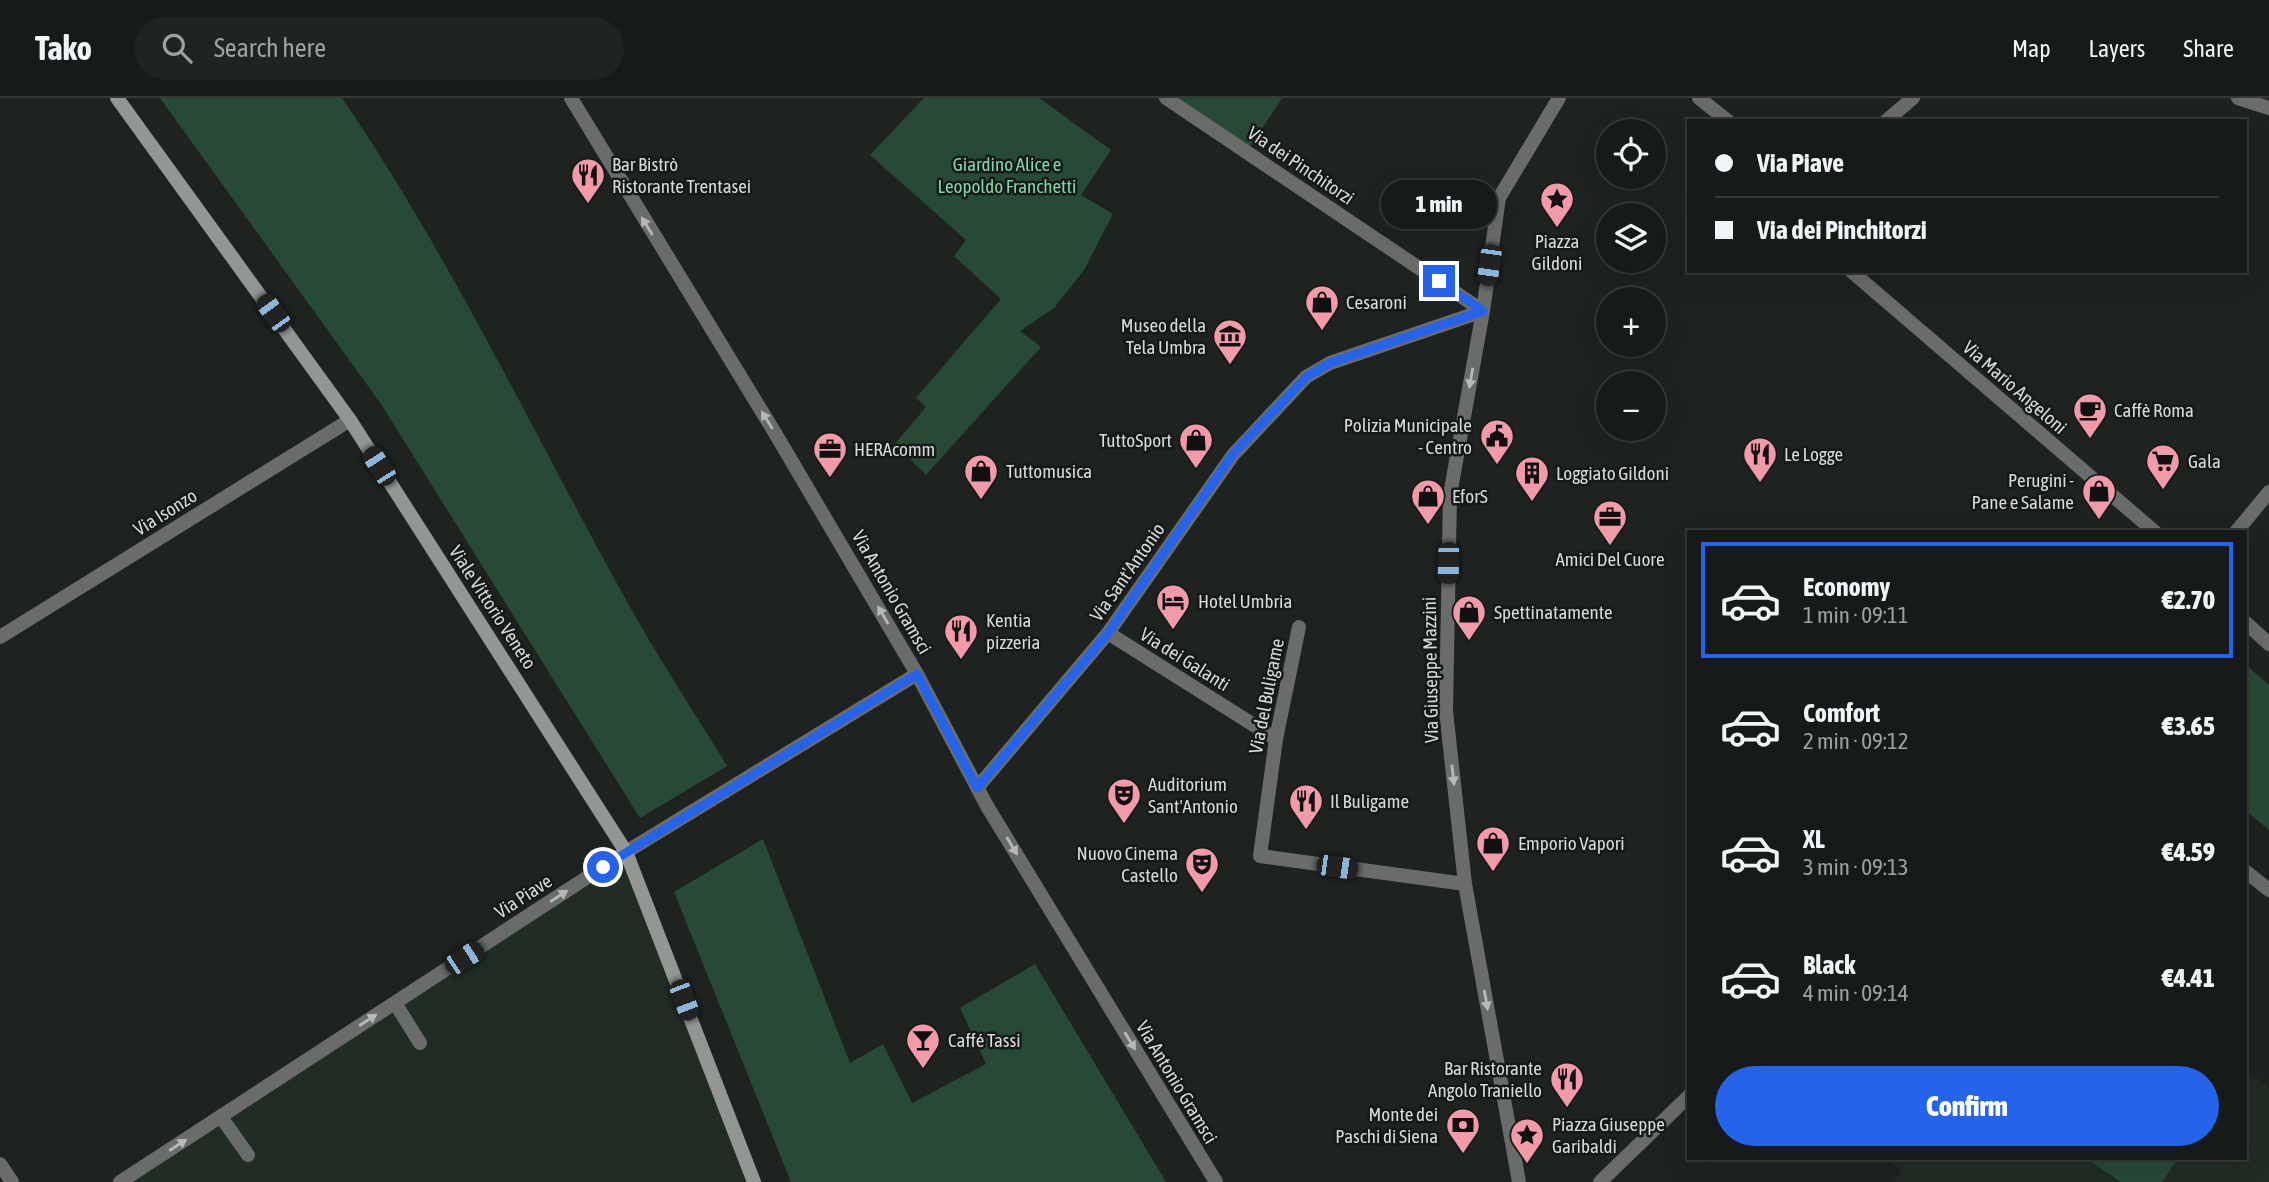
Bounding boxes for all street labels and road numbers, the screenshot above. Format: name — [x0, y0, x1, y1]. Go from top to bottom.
street label: Via dei Pinchitorzi — [1243, 121, 1359, 209]
street label: Via Mario Angeloni — [1959, 336, 2071, 438]
street label: Via Isonzo — [129, 484, 201, 540]
street label: Via Sant'Antonio — [1085, 519, 1169, 625]
street label: Via Antonio Gramsci — [848, 526, 936, 658]
street label: Viale Vittorio Veneto — [445, 541, 541, 673]
street label: Via Giuseppe Mazzini — [1418, 597, 1442, 743]
street label: Via dei Galanti — [1136, 623, 1234, 695]
street label: Via del Buligame — [1244, 637, 1288, 755]
street label: Via Piave — [490, 869, 556, 923]
street label: Via Antonio Gramsci — [1132, 1017, 1222, 1147]

